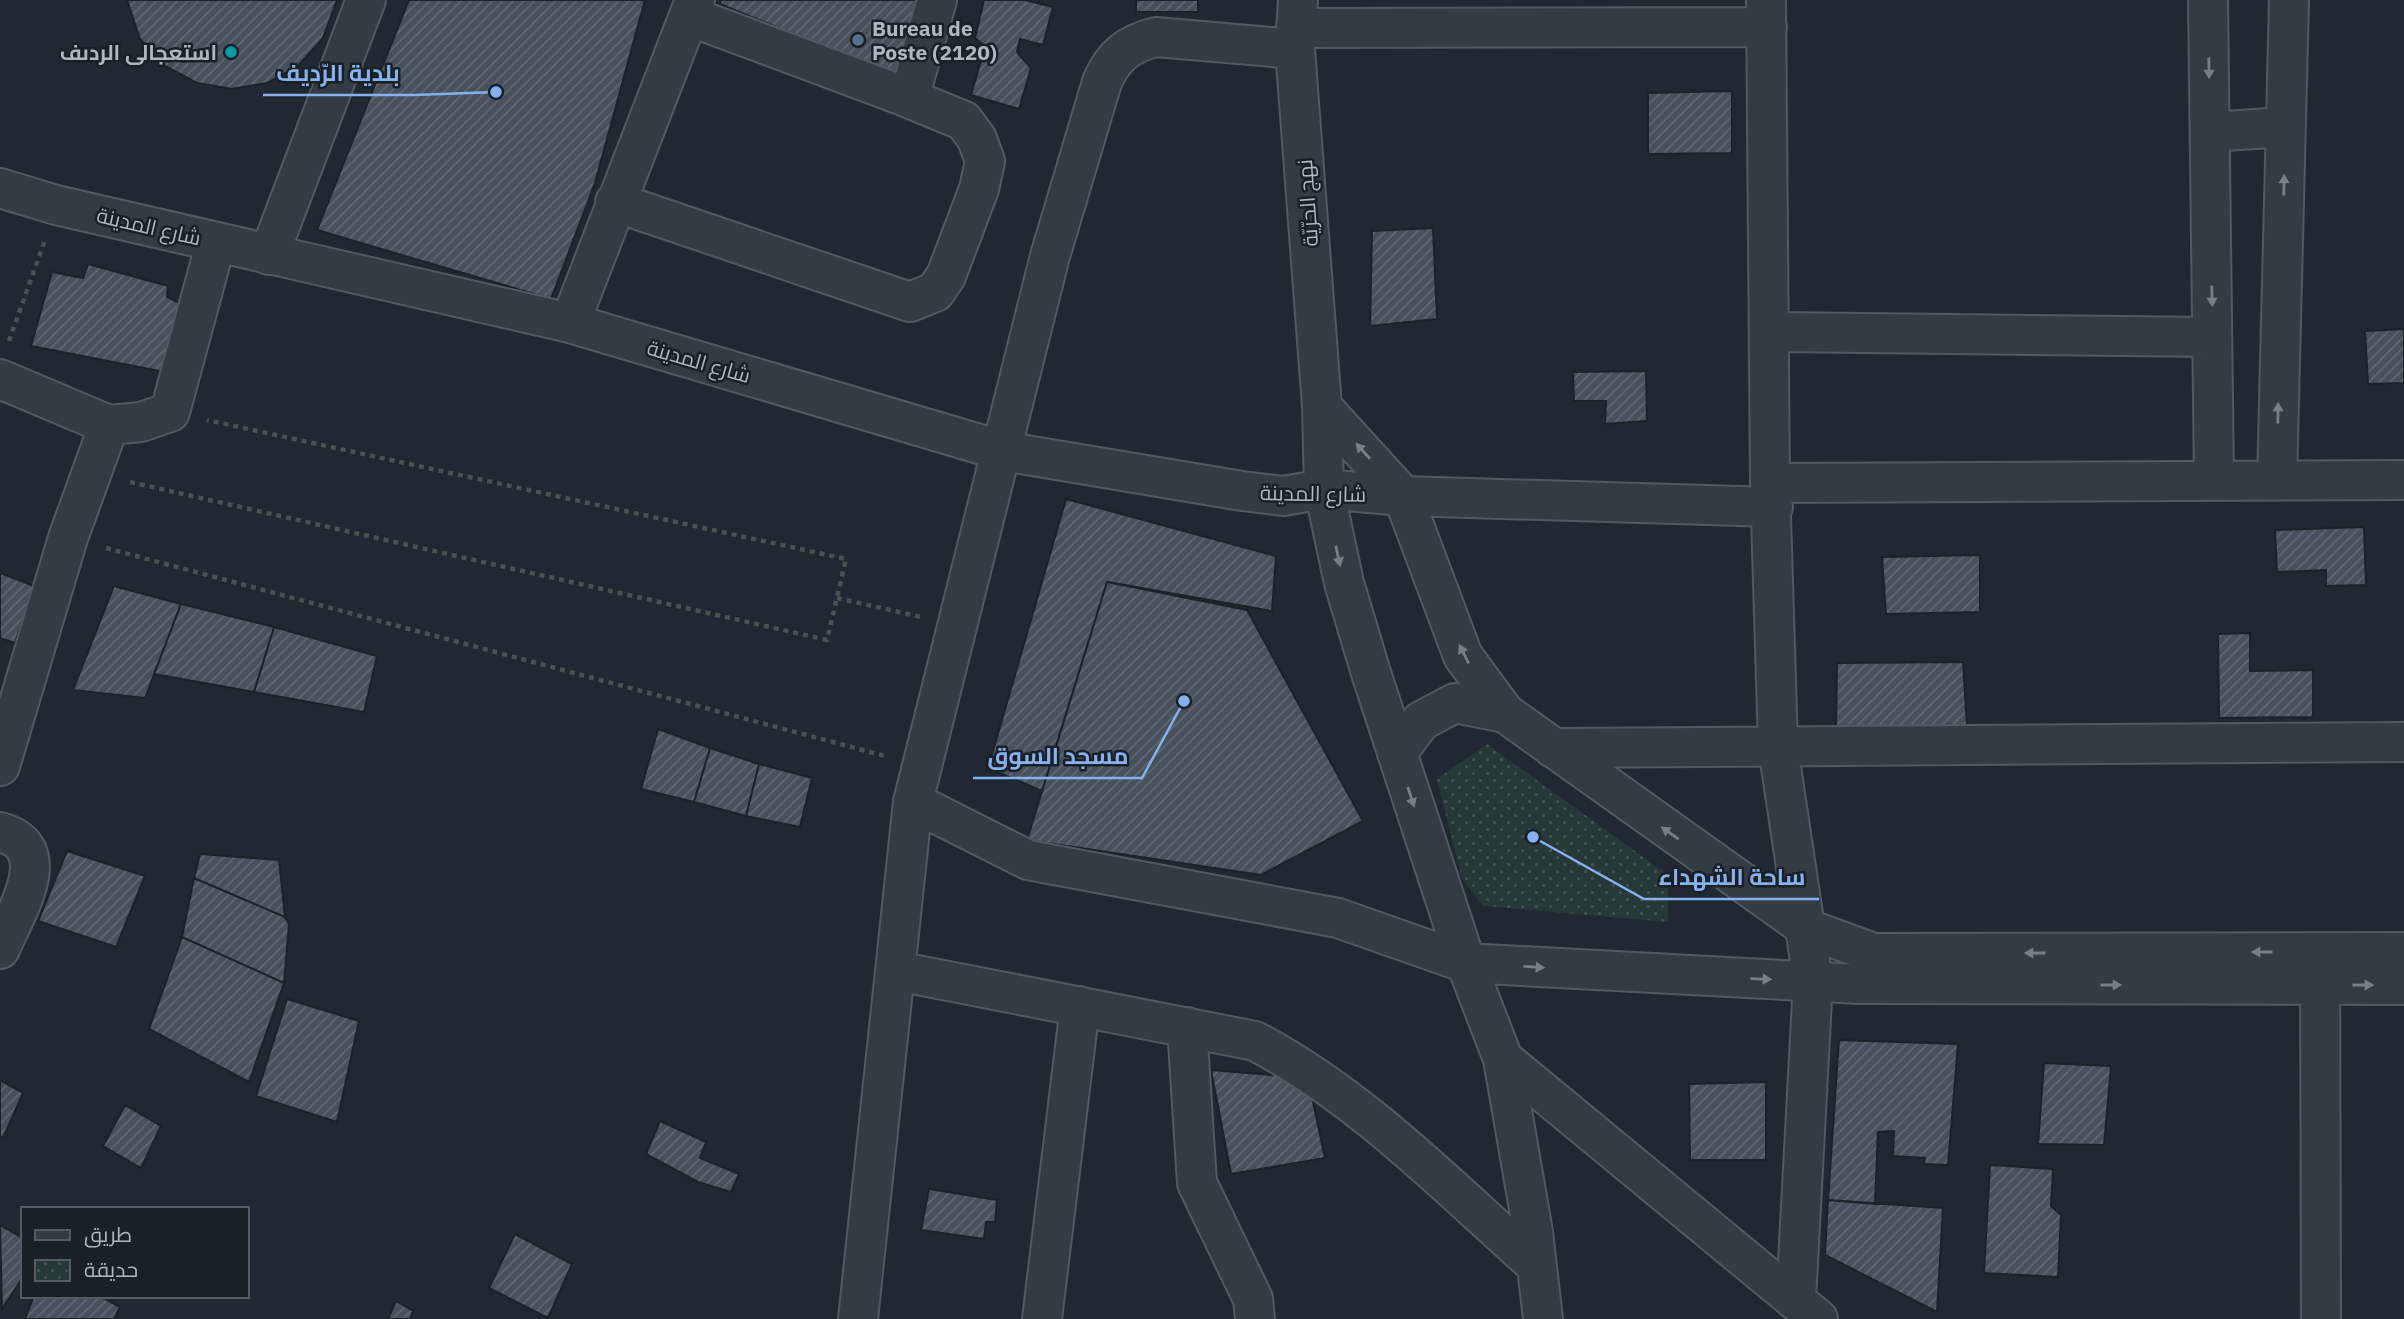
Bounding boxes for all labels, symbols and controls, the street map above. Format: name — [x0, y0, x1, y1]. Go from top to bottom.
place label: Bureau de Poste (2120) — [872, 14, 997, 66]
marker: Bureau de Poste (2120) — [850, 32, 866, 48]
place label: استعجالى الردىف — [60, 38, 217, 66]
marker: استعجالى الردىف — [223, 44, 239, 60]
callout: بلدية الرّديف — [263, 51, 414, 95]
text: بلدية الرّديف — [276, 57, 400, 87]
one-way arrow — [2203, 57, 2215, 79]
street label: نهج الحرّيّة — [1290, 158, 1325, 248]
one-way arrow — [2278, 174, 2289, 196]
street label: شارع المدينة — [94, 200, 204, 253]
one-way arrow — [2206, 285, 2218, 307]
street label: شارع المدينة — [644, 333, 754, 390]
one-way arrow — [2273, 401, 2284, 423]
one-way arrow — [1355, 443, 1371, 460]
street label: شارع المدينة — [1260, 478, 1366, 509]
one-way arrow — [1332, 545, 1343, 567]
one-way arrow — [1458, 644, 1469, 664]
callout: مسجد السوق — [973, 734, 1142, 778]
text: مسجد السوق — [988, 740, 1128, 770]
one-way arrow — [1406, 786, 1417, 807]
one-way arrow — [1661, 826, 1679, 840]
callout: ساحة الشهداء — [1644, 855, 1819, 899]
text: ساحة الشهداء — [1659, 861, 1805, 891]
one-way arrow — [2251, 946, 2273, 958]
one-way arrow — [2024, 947, 2046, 959]
one-way arrow — [1523, 962, 1545, 973]
one-way arrow — [1750, 974, 1772, 985]
one-way arrow — [2100, 979, 2122, 991]
one-way arrow — [2352, 979, 2374, 991]
legend — [21, 1207, 248, 1298]
text: طريق — [84, 1220, 132, 1248]
text: حديقة — [84, 1255, 138, 1283]

